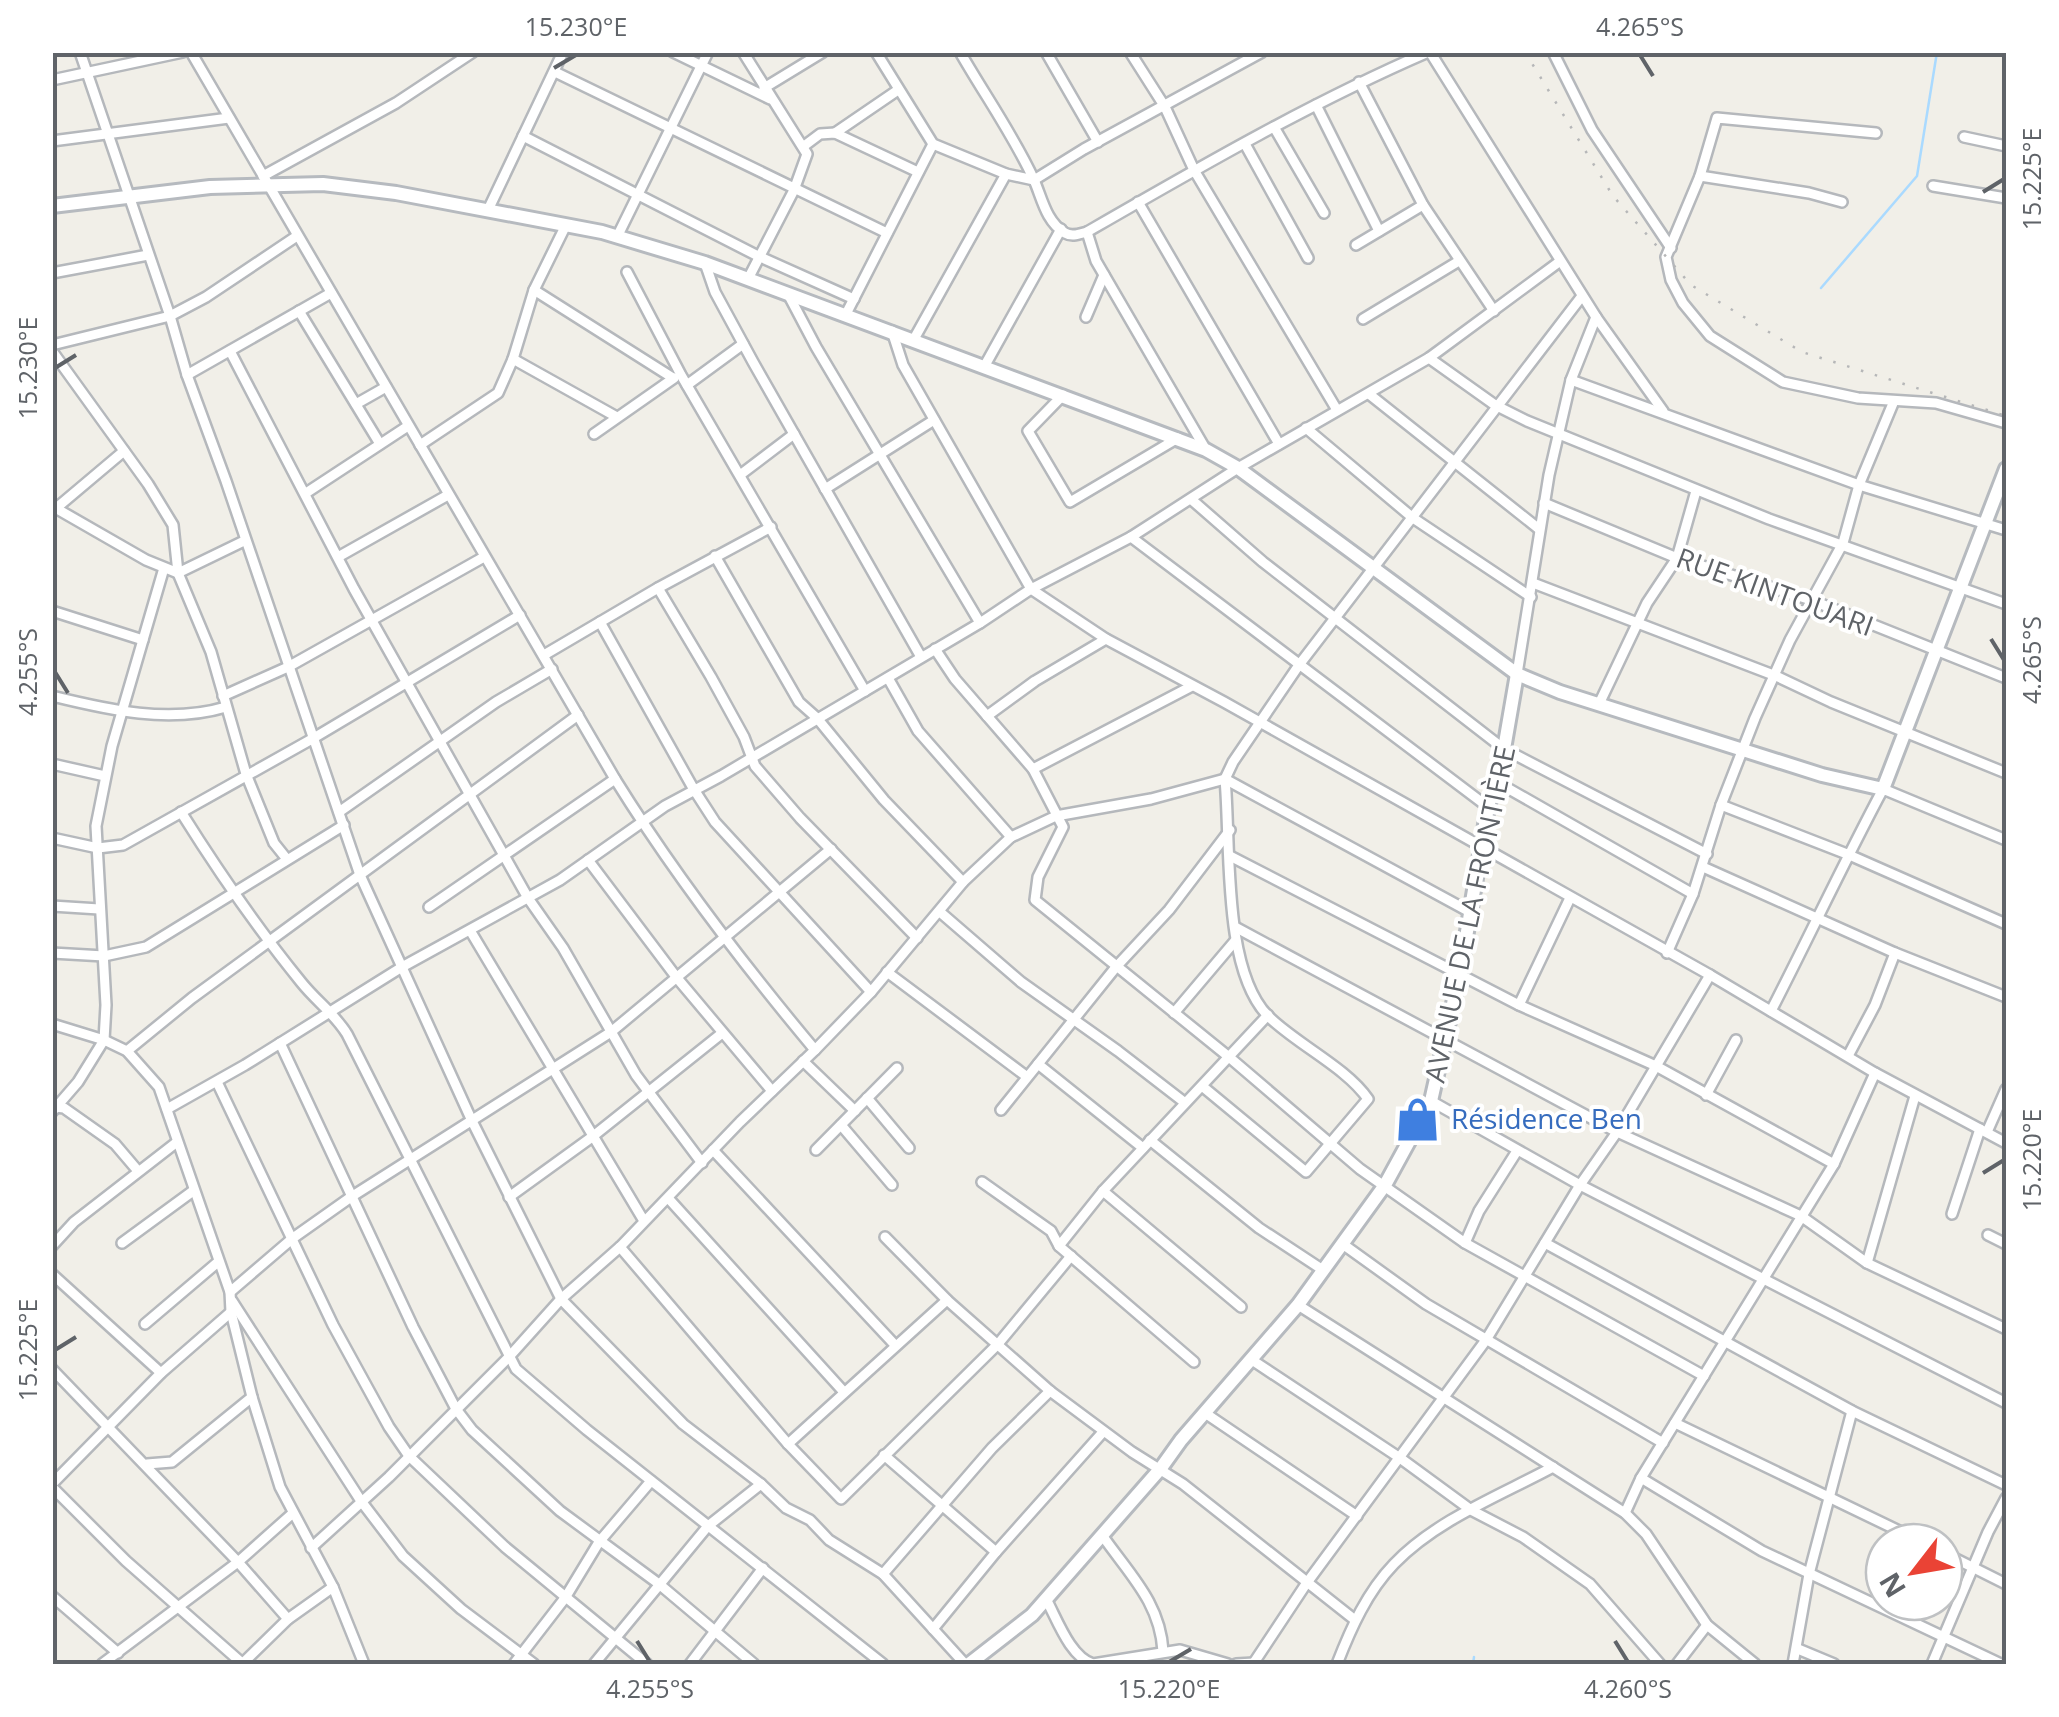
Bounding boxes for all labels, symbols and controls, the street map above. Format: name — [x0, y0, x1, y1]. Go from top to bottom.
text: 15.230°E — [525, 9, 627, 43]
text: 4.265°S — [1596, 9, 1684, 43]
text: 15.225°E — [2014, 128, 2048, 230]
text: 15.230°E — [10, 317, 44, 419]
street label: RUE KINTOUARI — [1672, 538, 1879, 644]
text: 4.265°S — [2014, 616, 2048, 704]
text: 4.255°S — [10, 628, 44, 716]
street label: AVENUE DE LA FRONTIÈRE — [1415, 742, 1523, 1086]
shop icon: Résidence Ben — [1394, 1095, 1442, 1143]
place label: Résidence Ben — [1451, 1099, 1642, 1137]
text: 15.220°E — [2014, 1109, 2048, 1211]
text: 15.225°E — [10, 1299, 44, 1401]
north arrow — [1864, 1522, 1964, 1622]
text: N — [1870, 1566, 1914, 1605]
text: 4.255°S — [606, 1671, 694, 1705]
text: 15.220°E — [1118, 1671, 1220, 1705]
text: 4.260°S — [1584, 1671, 1672, 1705]

